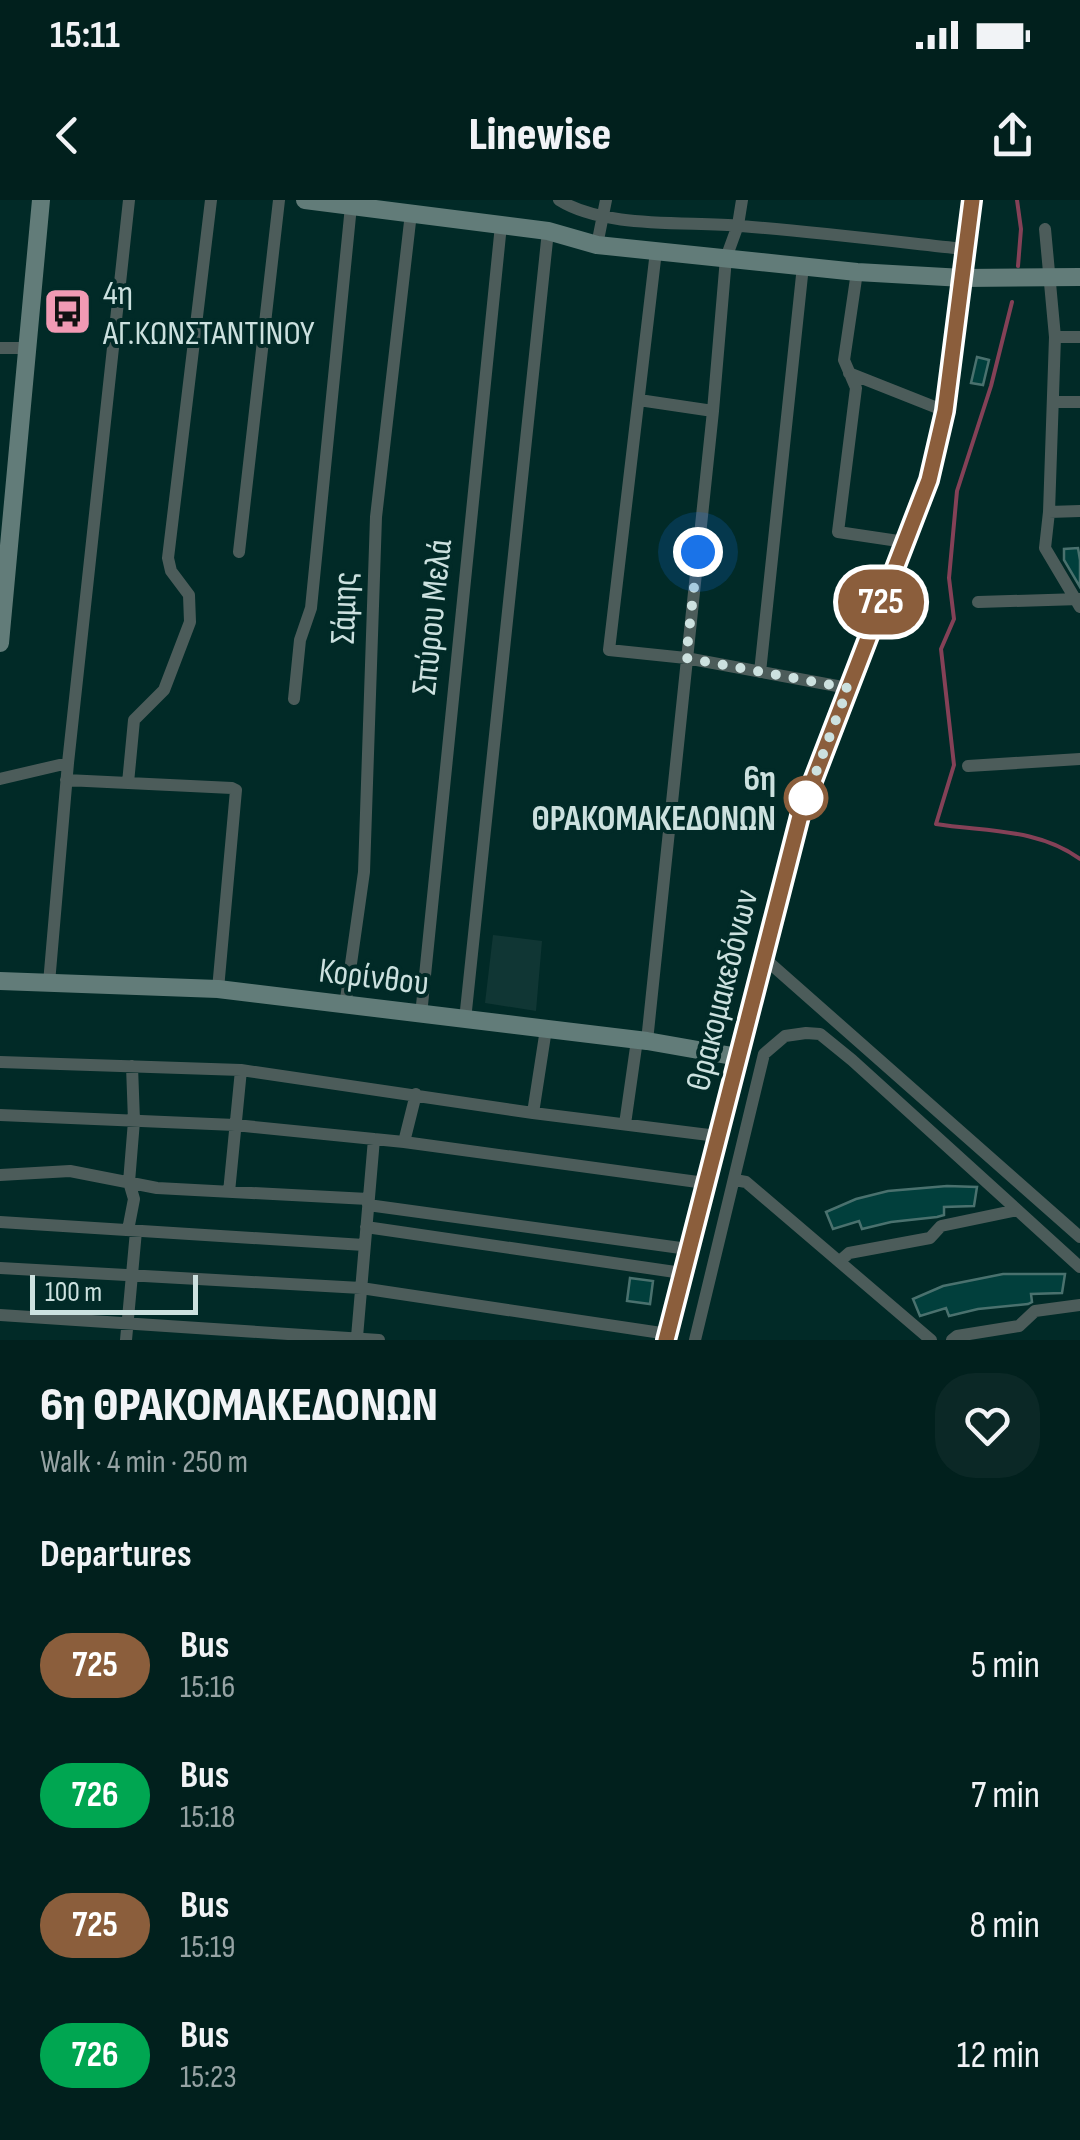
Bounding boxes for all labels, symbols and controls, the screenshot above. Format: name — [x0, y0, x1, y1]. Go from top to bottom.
text: 15:11 — [50, 13, 120, 58]
icon: back — [40, 108, 95, 163]
text: Linewise — [469, 108, 611, 163]
icon: share — [985, 108, 1040, 163]
place label: 4η ΑΓ.ΚΩΝΣΤΑΝΤΙΝΟΥ — [102, 272, 315, 355]
bus stop icon: 4η ΑΓ.ΚΩΝΣΤΑΝΤΙΝΟΥ — [42, 286, 94, 338]
your location — [673, 527, 723, 577]
street label: Σπύρου Μελά — [403, 537, 462, 697]
line badge: 725 — [824, 570, 938, 634]
street label: Σάμης — [322, 571, 367, 645]
text: 725 — [858, 581, 904, 624]
place label: 6η ΘΡΑΚΟΜΑΚΕΔΟΝΩΝ — [531, 758, 776, 841]
marker: 6η ΘΡΑΚΟΜΑΚΕΔΟΝΩΝ — [785, 777, 827, 819]
street label: Θρακομακεδόνων — [677, 885, 768, 1095]
street label: Κορίνθου — [316, 949, 431, 1006]
scale bar — [30, 1270, 198, 1314]
text: 100 m — [45, 1276, 102, 1309]
button: heart — [935, 1373, 1040, 1478]
text: 6η ΘΡΑΚΟΜΑΚΕΔΟΝΩΝ — [40, 1377, 438, 1434]
text: Walk · 4 min · 250 m — [40, 1443, 248, 1482]
text: Departures — [40, 1532, 192, 1577]
text: Bus — [180, 1623, 229, 1668]
text: 5 min — [971, 1643, 1040, 1688]
text: 725 — [72, 1644, 118, 1687]
text: 15:16 — [180, 1668, 235, 1707]
text: Bus — [180, 1753, 229, 1798]
text: 7 min — [971, 1773, 1040, 1818]
text: 726 — [72, 1774, 119, 1817]
text: 15:18 — [180, 1798, 235, 1837]
text: Bus — [180, 1883, 229, 1928]
text: 8 min — [970, 1903, 1040, 1948]
text: 725 — [72, 1904, 118, 1947]
text: 15:19 — [180, 1928, 235, 1967]
text: Bus — [180, 2013, 229, 2058]
text: 12 min — [957, 2033, 1040, 2078]
text: 726 — [72, 2034, 119, 2077]
text: 15:23 — [180, 2058, 237, 2097]

